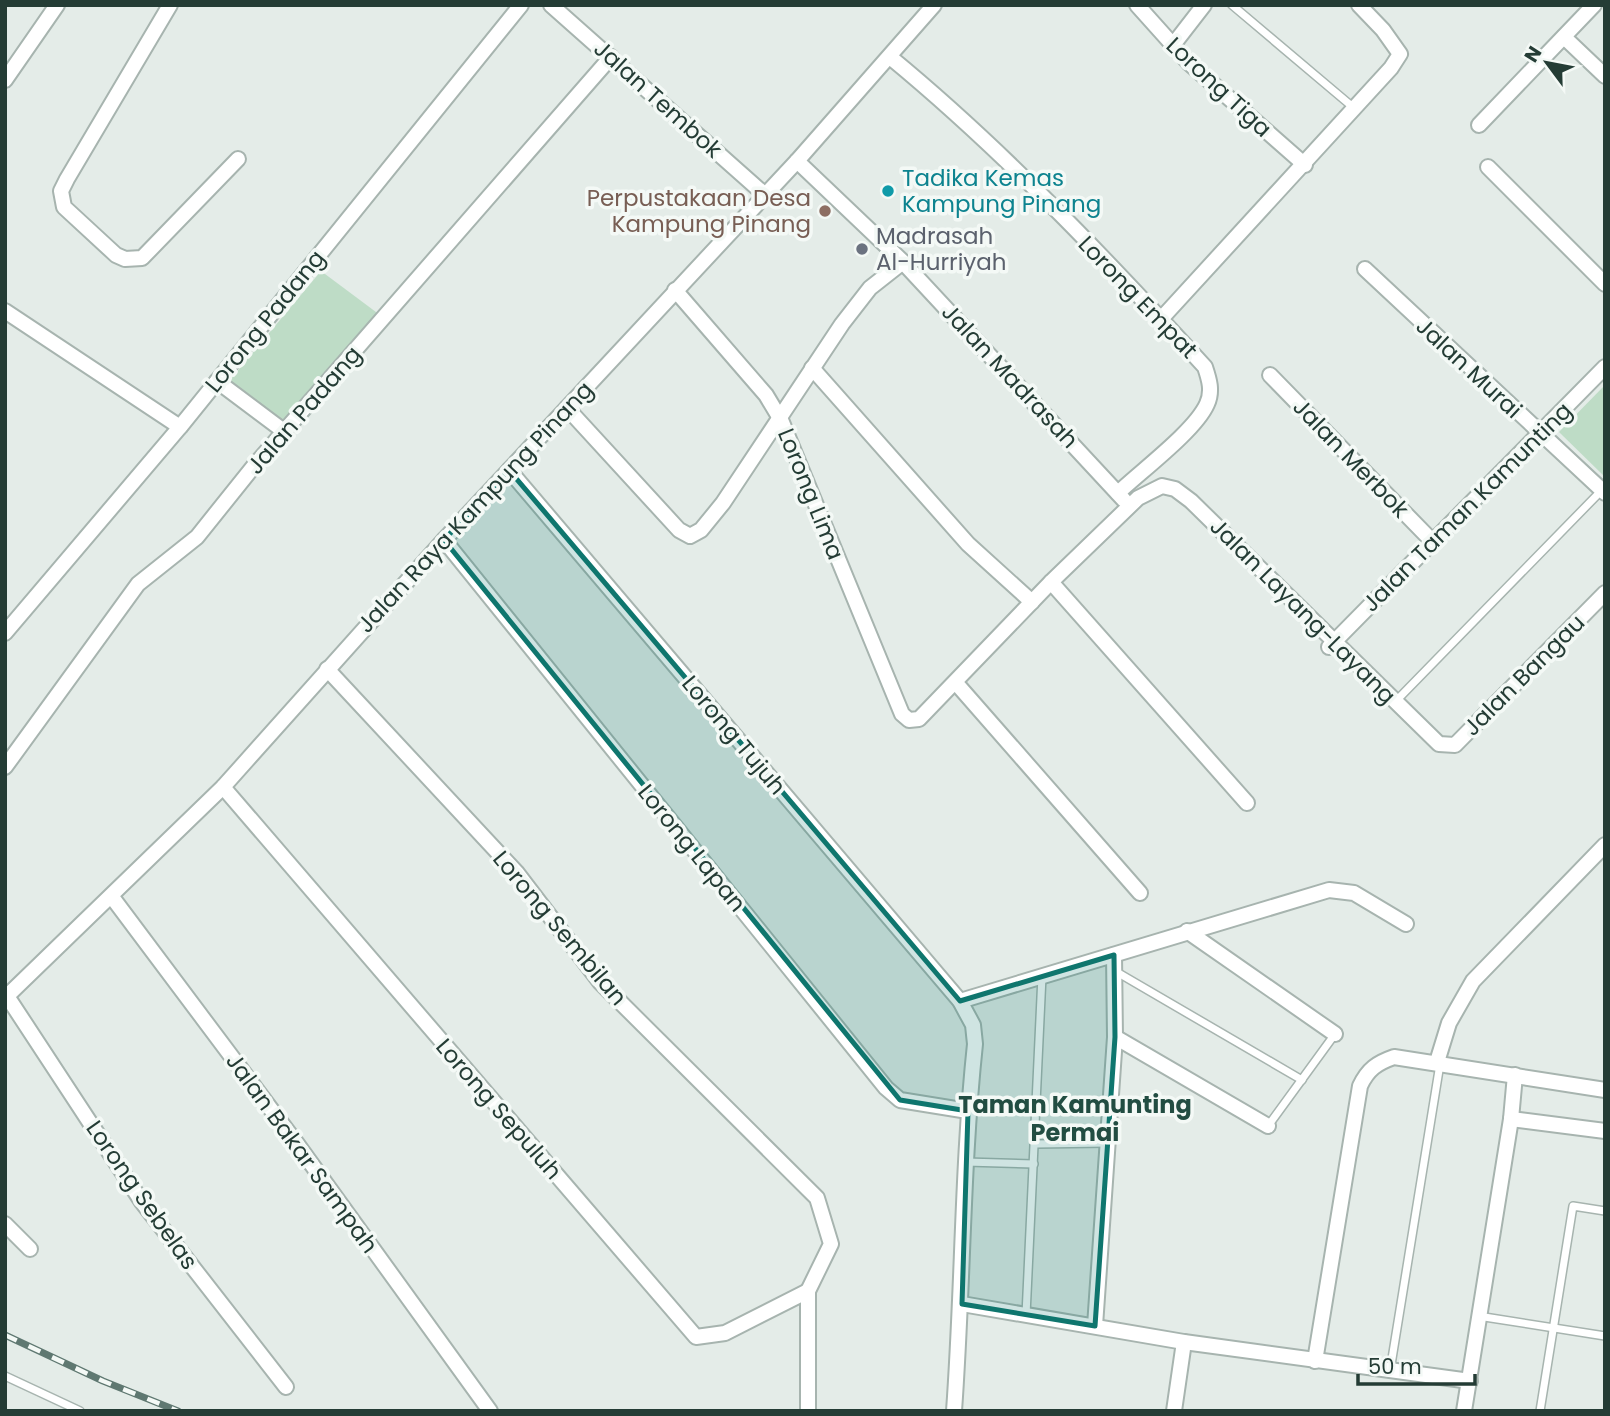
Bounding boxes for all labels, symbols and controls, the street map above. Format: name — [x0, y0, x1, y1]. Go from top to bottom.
north arrow — [1512, 28, 1582, 98]
street label: Lorong Tiga — [1159, 30, 1279, 144]
street label: Jalan Tembok — [587, 33, 729, 165]
text: N — [1518, 41, 1548, 67]
place label: Tadika Kemas Kampung Pinang — [902, 162, 1101, 220]
place label: Perpustakaan Desa Kampung Pinang — [587, 182, 811, 240]
marker: Tadika Kemas Kampung Pinang — [880, 183, 896, 199]
marker: Perpustakaan Desa Kampung Pinang — [817, 203, 833, 219]
place label: Madrasah Al-Hurriyah — [876, 220, 1007, 278]
street label: Lorong Empat — [1071, 229, 1205, 365]
marker: Madrasah Al-Hurriyah — [854, 241, 870, 257]
street label: Lorong Padang — [198, 243, 332, 399]
street label: Jalan Madrasah — [934, 297, 1086, 455]
street label: Jalan Murai — [1409, 311, 1529, 425]
street label: Jalan Padang — [239, 339, 369, 481]
street label: Jalan Raya Kampung Pinang — [350, 374, 600, 640]
street label: Jalan Merbok — [1286, 391, 1416, 525]
street label: Jalan Taman Kamunting — [1355, 395, 1579, 619]
street label: Lorong Lima — [770, 423, 852, 565]
street label: Jalan Layang-Layang — [1203, 511, 1403, 711]
street label: Jalan Bangau — [1456, 607, 1592, 743]
street label: Lorong Tujuh — [675, 669, 793, 801]
street label: Lorong Lapan — [631, 777, 753, 919]
street label: Lorong Sembilan — [486, 844, 634, 1012]
street label: Lorong Sepuluh — [429, 1032, 569, 1186]
street label: Jalan Bakar Sampah — [218, 1046, 386, 1260]
district label: Taman Kamunting Permai — [958, 1088, 1192, 1149]
street label: Lorong Sebelas — [79, 1114, 205, 1276]
scale bar — [1358, 1342, 1475, 1386]
text: 50 m — [1368, 1352, 1422, 1381]

